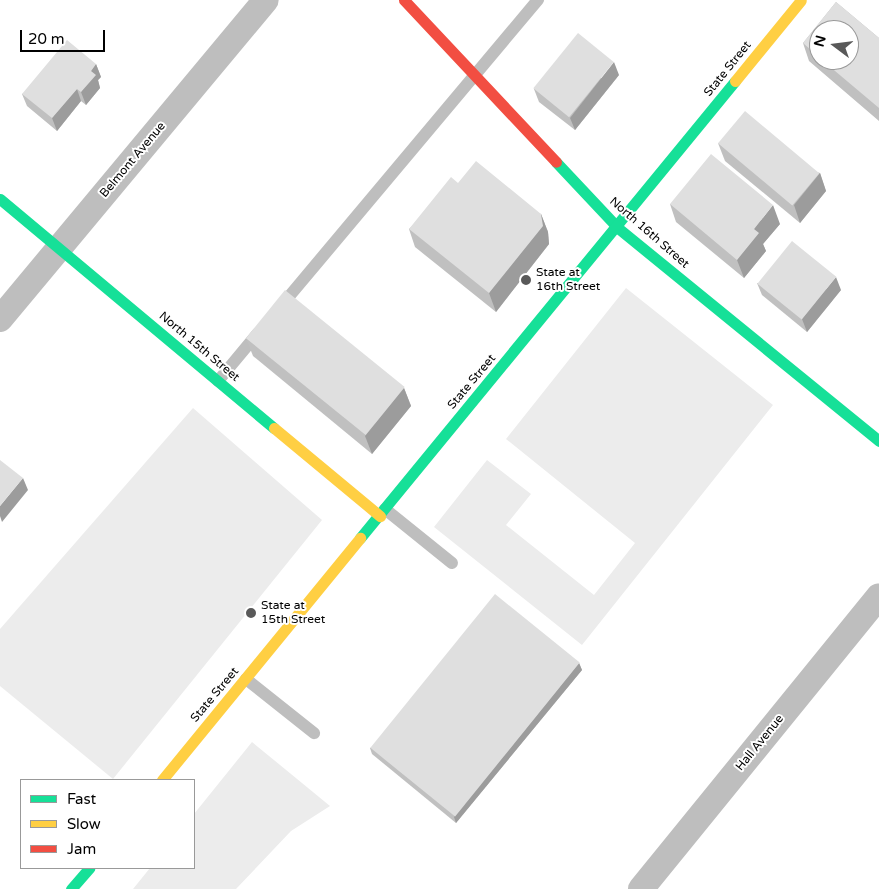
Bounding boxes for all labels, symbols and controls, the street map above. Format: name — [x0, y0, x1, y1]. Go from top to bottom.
scale bar — [22, 20, 108, 52]
north arrow — [809, 20, 859, 70]
text: 20 m — [28, 30, 65, 48]
text: N — [810, 34, 830, 49]
street label: State Street — [701, 38, 755, 100]
street label: Belmont Avenue — [97, 119, 169, 201]
street label: North 16th Street — [606, 195, 692, 271]
place label: State at 16th Street — [536, 266, 600, 294]
marker: State at 16th Street — [520, 274, 532, 286]
street label: North 15th Street — [156, 309, 242, 385]
street label: State Street — [445, 352, 499, 412]
place label: State at 15th Street — [261, 599, 325, 627]
marker: State at 15th Street — [245, 607, 257, 619]
street label: State Street — [188, 665, 242, 725]
street label: Hall Avenue — [733, 712, 787, 774]
legend — [20, 779, 195, 869]
text: Fast — [67, 790, 96, 808]
text: Slow — [67, 815, 101, 833]
text: Jam — [67, 840, 96, 858]

